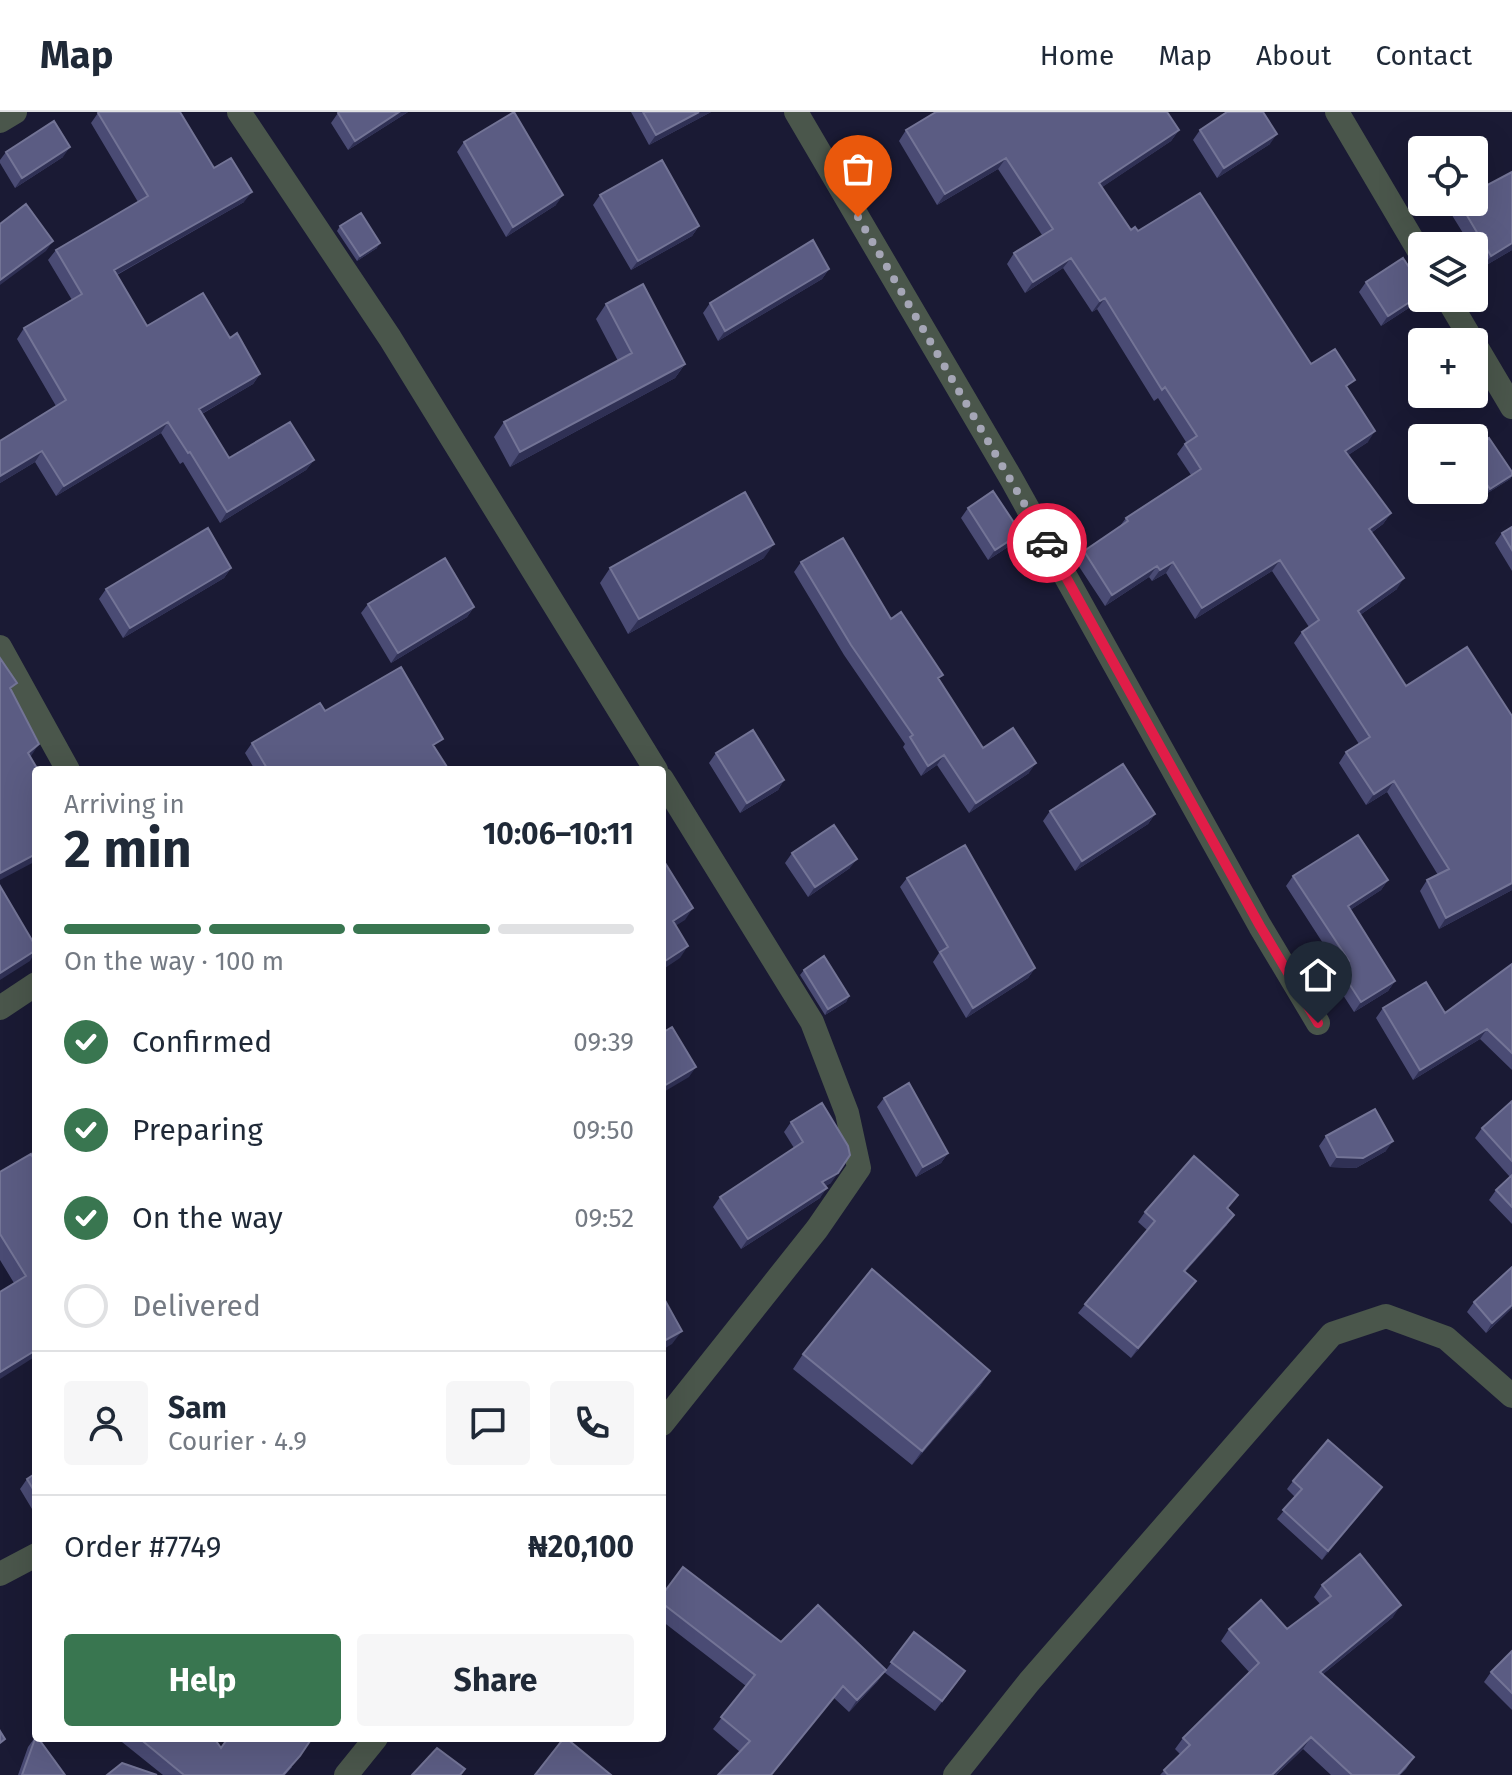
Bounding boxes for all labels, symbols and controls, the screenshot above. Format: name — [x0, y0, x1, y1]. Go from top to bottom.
text: Map — [40, 32, 113, 78]
text: Home — [1040, 39, 1114, 72]
text: Map — [1158, 39, 1212, 72]
text: About — [1256, 39, 1331, 72]
text: Contact — [1375, 39, 1472, 72]
pin — [824, 135, 892, 217]
map controls — [1408, 136, 1488, 504]
button: locate — [1408, 136, 1488, 216]
icon: bag — [836, 147, 880, 191]
button: layers — [1408, 232, 1488, 312]
button: + — [1408, 328, 1488, 408]
button: − — [1408, 424, 1488, 504]
courier — [1007, 503, 1087, 583]
icon: car — [1025, 521, 1069, 565]
text: Arriving in — [64, 789, 185, 820]
text: 10:06–10:11 — [482, 816, 634, 852]
text: 2 min — [64, 818, 192, 881]
pin — [1284, 941, 1352, 1023]
text: On the way · 100 m — [64, 946, 284, 977]
icon: home — [1296, 953, 1340, 997]
icon: check — [64, 1020, 108, 1064]
text: Confirmed — [132, 1024, 272, 1060]
text: 09:39 — [573, 1027, 634, 1058]
icon: check — [64, 1108, 108, 1152]
text: Preparing — [132, 1112, 263, 1148]
text: 09:50 — [572, 1115, 634, 1146]
icon: check — [64, 1196, 108, 1240]
text: On the way — [132, 1200, 283, 1236]
text: 09:52 — [574, 1203, 634, 1234]
text: Delivered — [132, 1288, 261, 1324]
button: person — [64, 1381, 148, 1465]
button: chat — [446, 1381, 530, 1465]
button: phone — [550, 1381, 634, 1465]
text: Sam — [168, 1390, 227, 1426]
text: Courier · 4.9 — [168, 1426, 307, 1457]
text: Order #7749 — [64, 1529, 221, 1565]
text: ₦20,100 — [528, 1529, 634, 1565]
button: Help — [64, 1634, 341, 1726]
button: Share — [357, 1634, 634, 1726]

